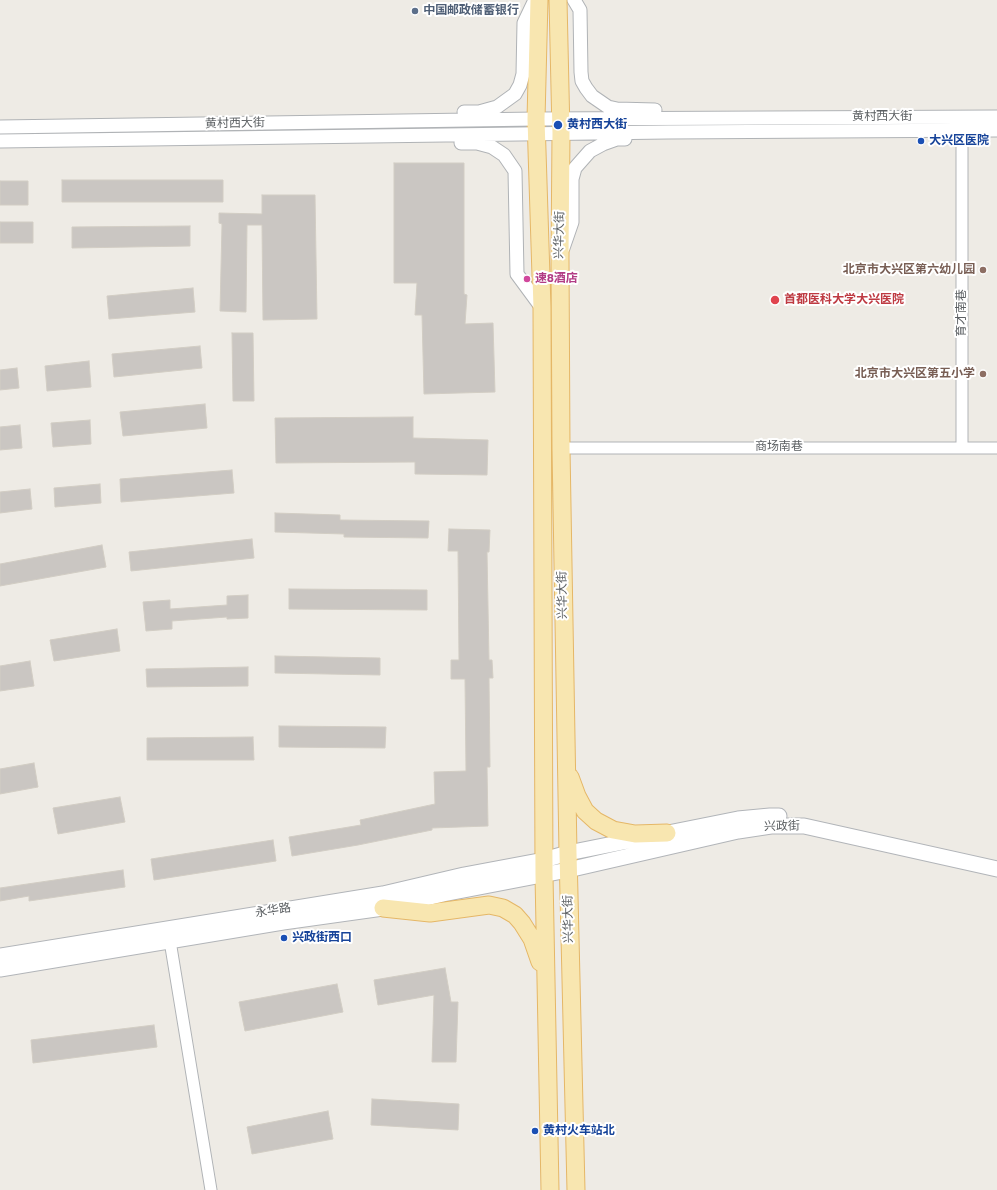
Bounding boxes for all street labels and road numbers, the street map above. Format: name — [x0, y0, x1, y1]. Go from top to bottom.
street label: 黄村西大街 — [852, 110, 912, 124]
street label: 黄村西大街 — [205, 116, 265, 132]
street label: 兴华大街 — [552, 211, 568, 259]
street label: 育才南巷 — [955, 289, 969, 337]
street label: 商场南巷 — [755, 440, 803, 454]
street label: 兴华大街 — [555, 571, 571, 619]
street label: 兴政街 — [764, 819, 800, 835]
street label: 兴华大街 — [561, 895, 577, 943]
street label: 永华路 — [254, 901, 292, 921]

